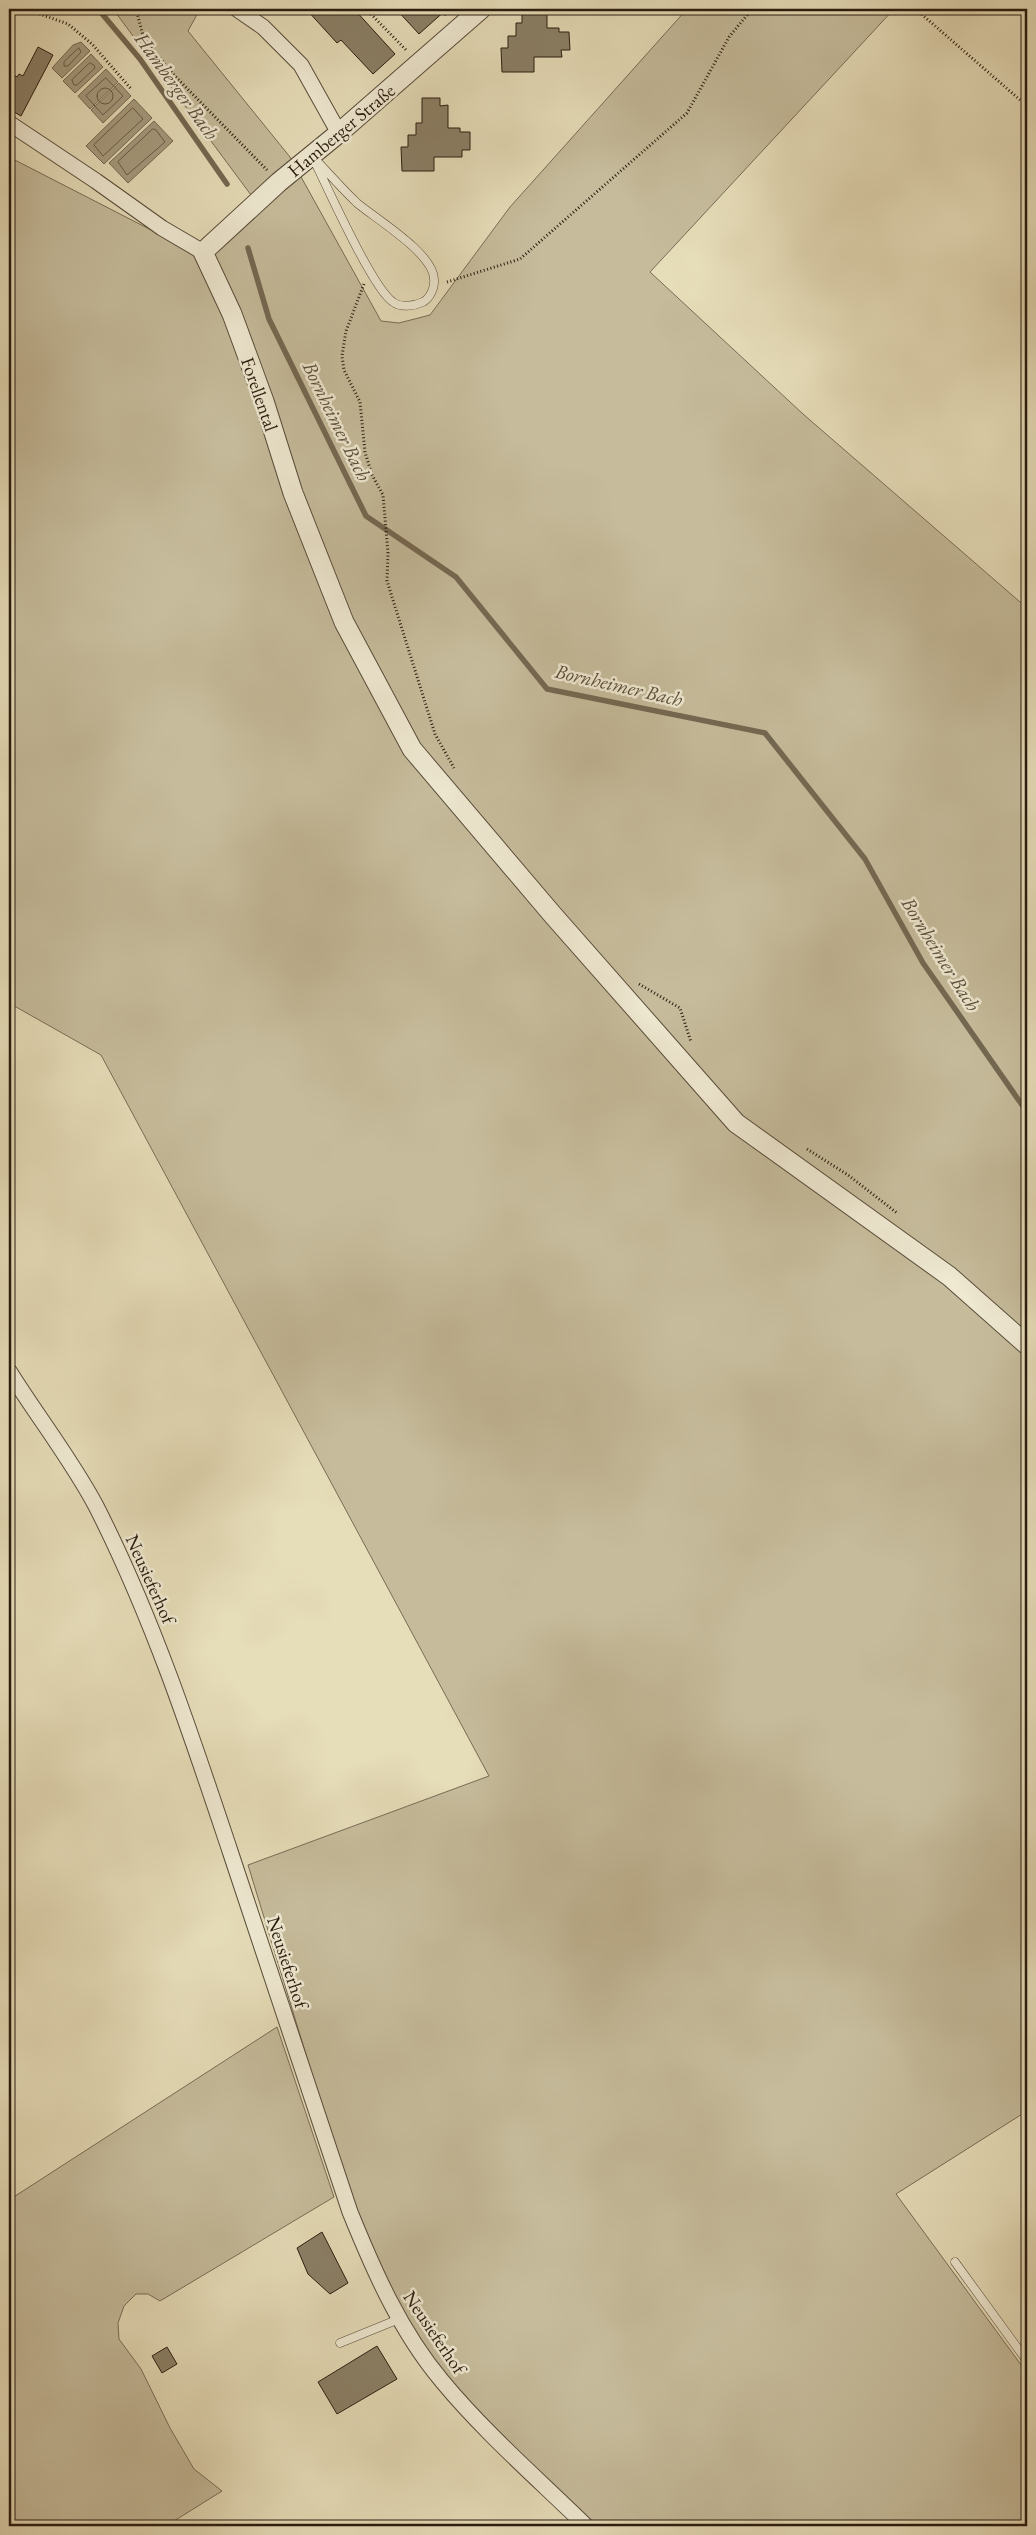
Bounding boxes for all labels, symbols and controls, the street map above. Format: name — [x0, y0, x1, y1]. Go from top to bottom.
water label: Hamberger Bach — [129, 26, 225, 145]
street label: Hamberger Straße — [282, 78, 400, 183]
street label: Forellental — [235, 354, 284, 435]
water label: Bornheimer Bach — [296, 356, 377, 485]
water label: Bornheimer Bach — [552, 657, 685, 712]
water label: Bornheimer Bach — [895, 891, 987, 1016]
street label: Neusieferhof — [120, 1531, 182, 1630]
street label: Neusieferhof — [261, 1913, 315, 2013]
street label: Neusieferhof — [398, 2286, 473, 2380]

